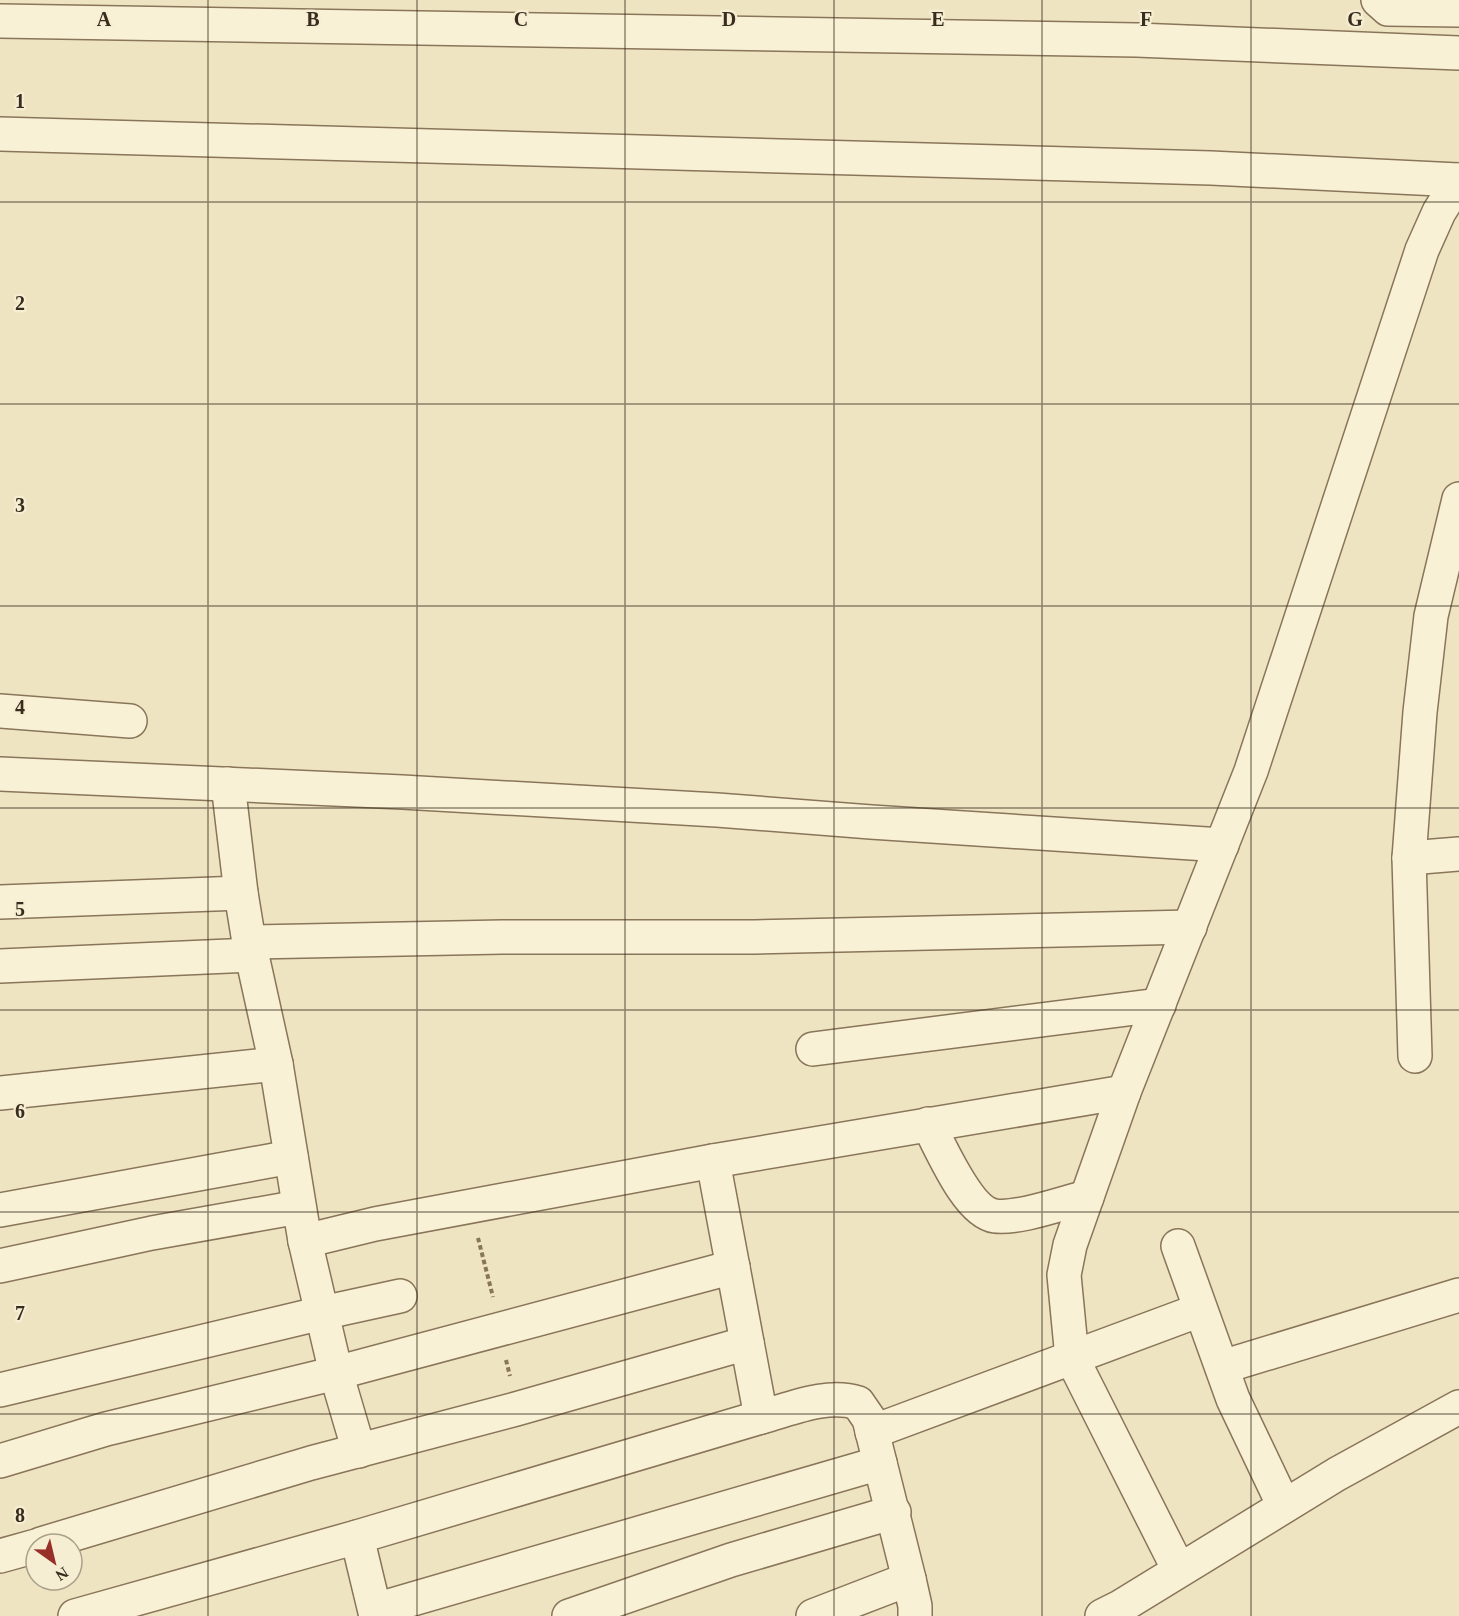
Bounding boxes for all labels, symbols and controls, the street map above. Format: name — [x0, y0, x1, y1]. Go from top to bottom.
text: A — [97, 8, 112, 30]
text: B — [306, 8, 320, 30]
text: C — [514, 8, 528, 30]
text: D — [722, 8, 736, 30]
text: E — [931, 8, 945, 30]
text: F — [1140, 8, 1152, 30]
text: G — [1347, 8, 1363, 30]
text: 1 — [15, 90, 25, 112]
text: 2 — [15, 292, 25, 314]
text: 3 — [15, 494, 25, 516]
text: 4 — [15, 696, 25, 718]
text: 5 — [15, 898, 25, 920]
text: 6 — [15, 1100, 25, 1122]
text: 7 — [15, 1302, 25, 1324]
text: 8 — [15, 1504, 25, 1526]
north arrow — [24, 1532, 84, 1592]
text: N — [52, 1564, 72, 1585]

